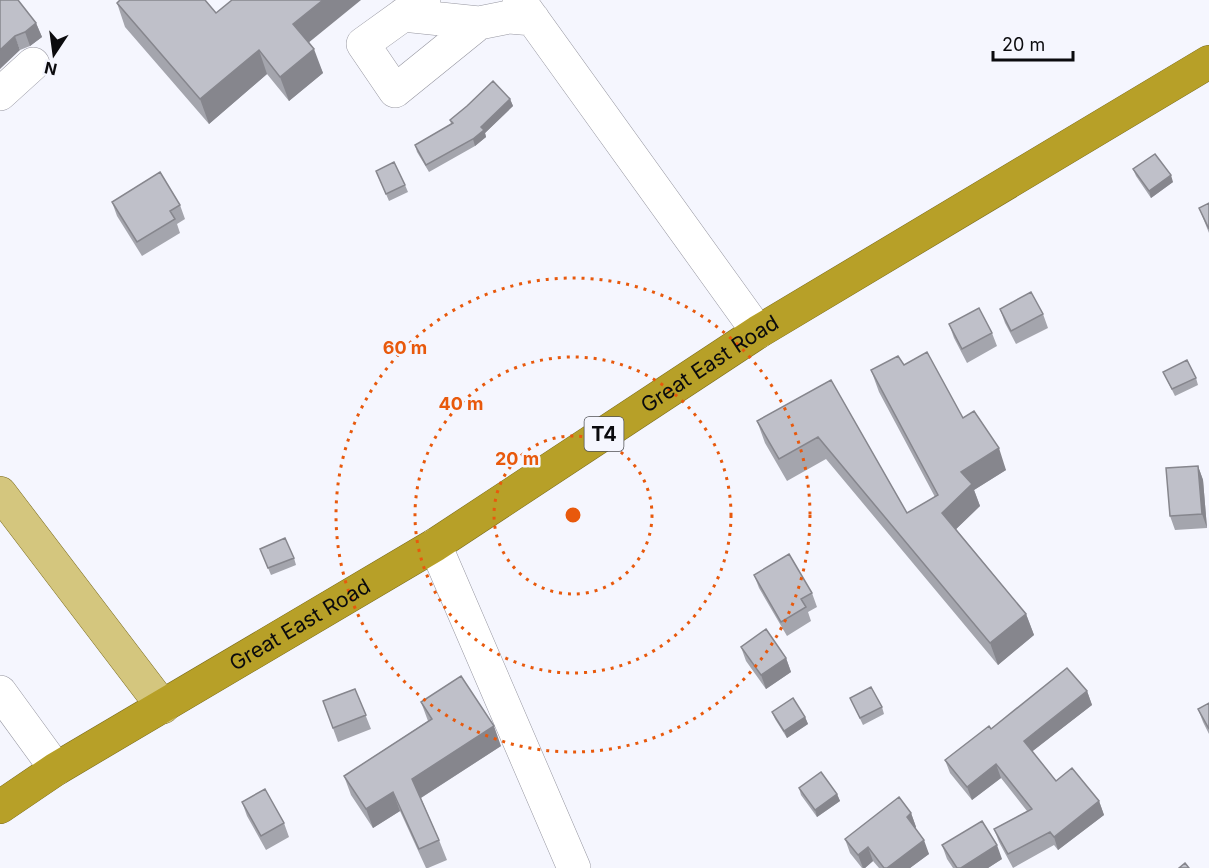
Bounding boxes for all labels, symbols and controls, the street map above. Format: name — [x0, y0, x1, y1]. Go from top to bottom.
north arrow — [24, 24, 84, 84]
scale bar — [993, 24, 1072, 62]
text: 20 m — [1002, 34, 1045, 55]
text: N — [42, 57, 59, 80]
street label: Great East Road — [636, 310, 783, 418]
text: 60 m — [383, 337, 427, 358]
text: 40 m — [439, 393, 484, 414]
road number: T4 — [584, 417, 624, 451]
text: 20 m — [495, 448, 539, 469]
centre of rings — [563, 505, 583, 525]
street label: Great East Road — [225, 573, 375, 676]

